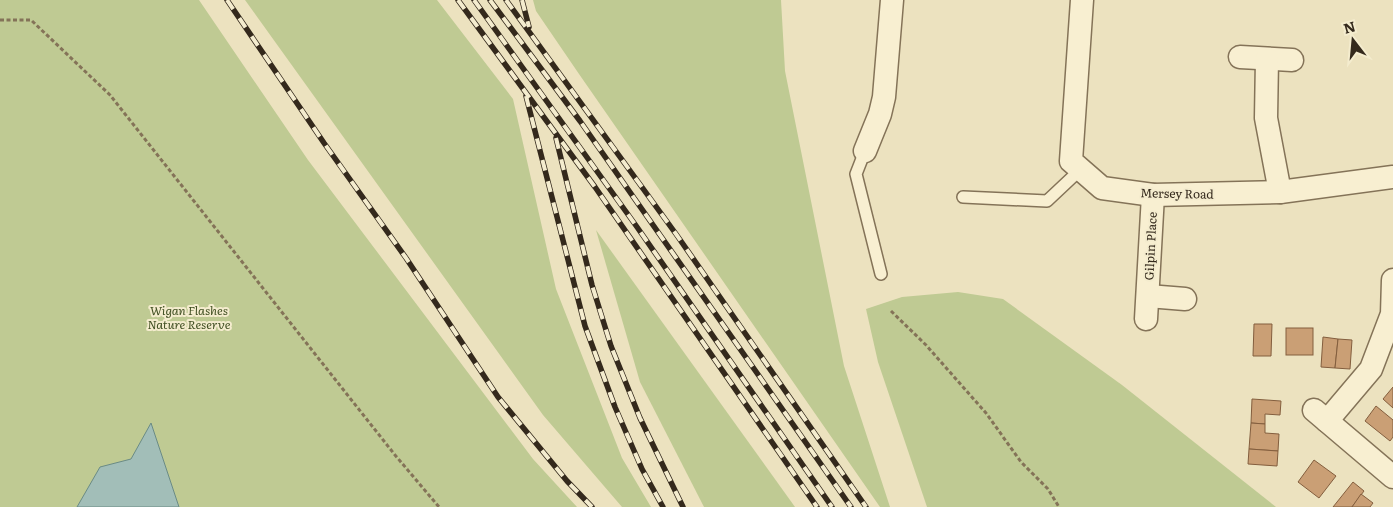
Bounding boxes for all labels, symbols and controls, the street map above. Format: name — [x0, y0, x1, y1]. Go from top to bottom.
north arrow — [1328, 15, 1378, 65]
text: N — [1341, 15, 1358, 38]
street label: Mersey Road — [1140, 183, 1215, 203]
street label: Gilpin Place — [1139, 211, 1161, 281]
park label: Wigan Flashes Nature Reserve — [148, 301, 231, 333]

